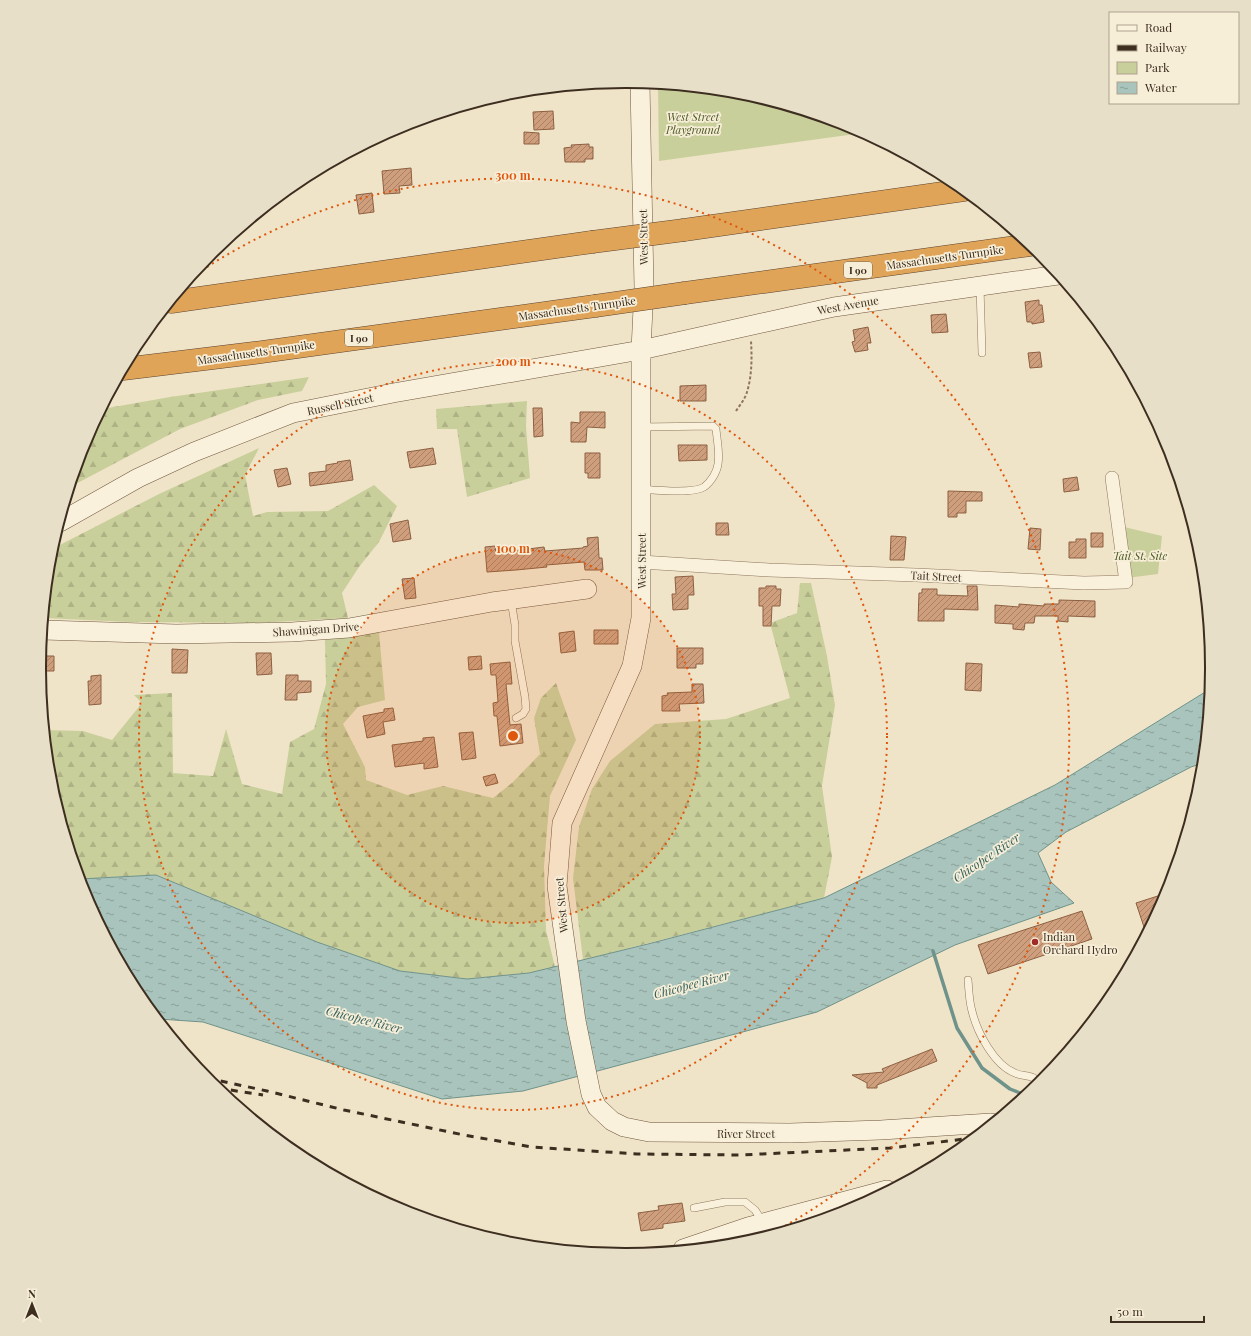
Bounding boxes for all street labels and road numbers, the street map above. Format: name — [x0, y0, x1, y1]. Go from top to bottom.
street label: West Street — [635, 209, 651, 266]
street label: Massachusetts Turnpike — [885, 241, 1005, 273]
road number: I 90 — [844, 262, 872, 278]
street label: Massachusetts Turnpike — [517, 292, 637, 324]
street label: West Avenue — [815, 292, 880, 318]
road number: I 90 — [345, 330, 373, 346]
street label: Massachusetts Turnpike — [196, 336, 316, 368]
street label: Russell Street — [305, 390, 375, 418]
street label: West Street — [634, 533, 649, 590]
street label: Tait Street — [910, 567, 962, 585]
street label: Shawinigan Drive — [272, 618, 360, 640]
street label: West Street — [551, 877, 571, 934]
street label: River Street — [717, 1126, 775, 1141]

